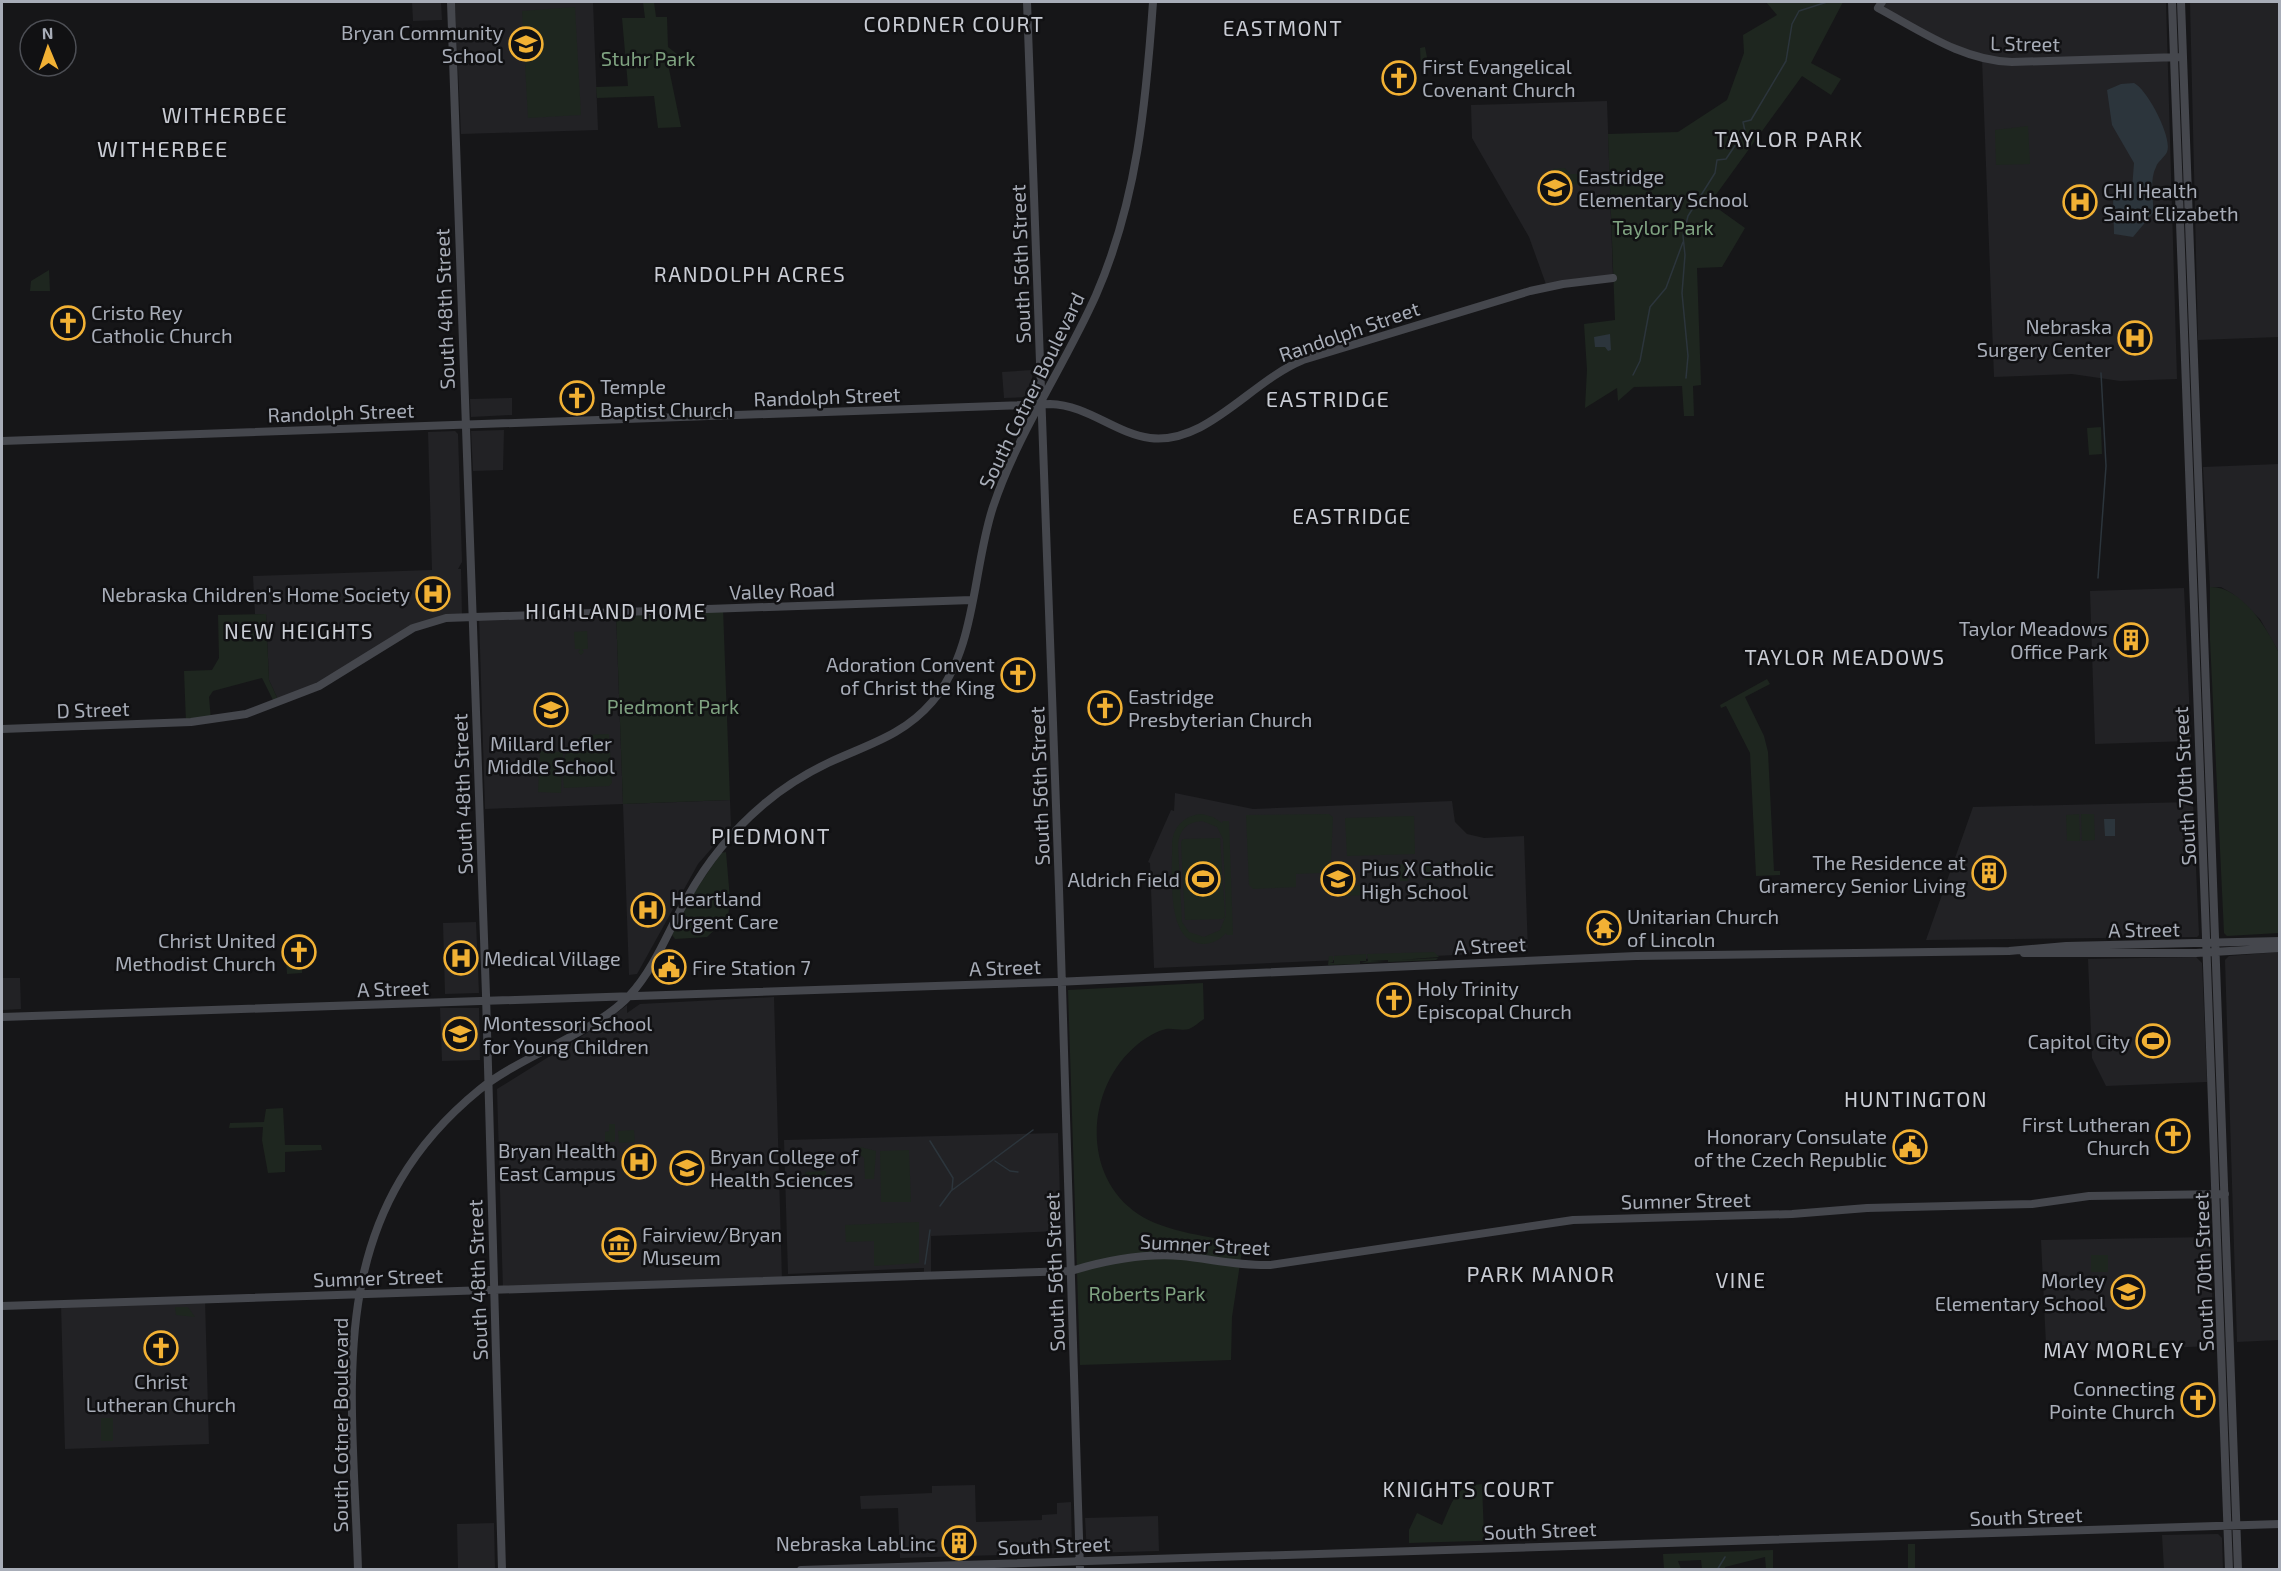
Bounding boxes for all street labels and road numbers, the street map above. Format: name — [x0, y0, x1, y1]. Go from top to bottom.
street label: L Street — [1990, 30, 2061, 56]
street label: South 56th Street — [1005, 184, 1035, 344]
street label: South 48th Street — [429, 228, 459, 390]
street label: South Cotner Boulevard — [973, 288, 1089, 492]
street label: Randolph Street — [1276, 296, 1423, 366]
street label: Randolph Street — [753, 381, 901, 411]
street label: Randolph Street — [267, 397, 415, 427]
street label: Valley Road — [729, 576, 835, 604]
street label: D Street — [56, 696, 130, 722]
street label: South 70th Street — [2168, 705, 2200, 866]
street label: South 56th Street — [1024, 706, 1054, 866]
street label: South 48th Street — [447, 713, 477, 875]
street label: A Street — [2108, 916, 2181, 942]
street label: A Street — [1453, 931, 1527, 959]
street label: A Street — [969, 954, 1042, 980]
street label: A Street — [357, 975, 430, 1001]
street label: Sumner Street — [1621, 1187, 1752, 1213]
street label: South 56th Street — [1039, 1192, 1069, 1352]
street label: South 70th Street — [2188, 1192, 2218, 1352]
street label: South 48th Street — [462, 1199, 492, 1361]
street label: Sumner Street — [1139, 1229, 1271, 1259]
street label: Sumner Street — [313, 1263, 444, 1291]
street label: South Cotner Boulevard — [328, 1318, 352, 1533]
street label: South Street — [1969, 1502, 2083, 1530]
street label: South Street — [1483, 1516, 1597, 1544]
street label: South Street — [997, 1531, 1111, 1559]

